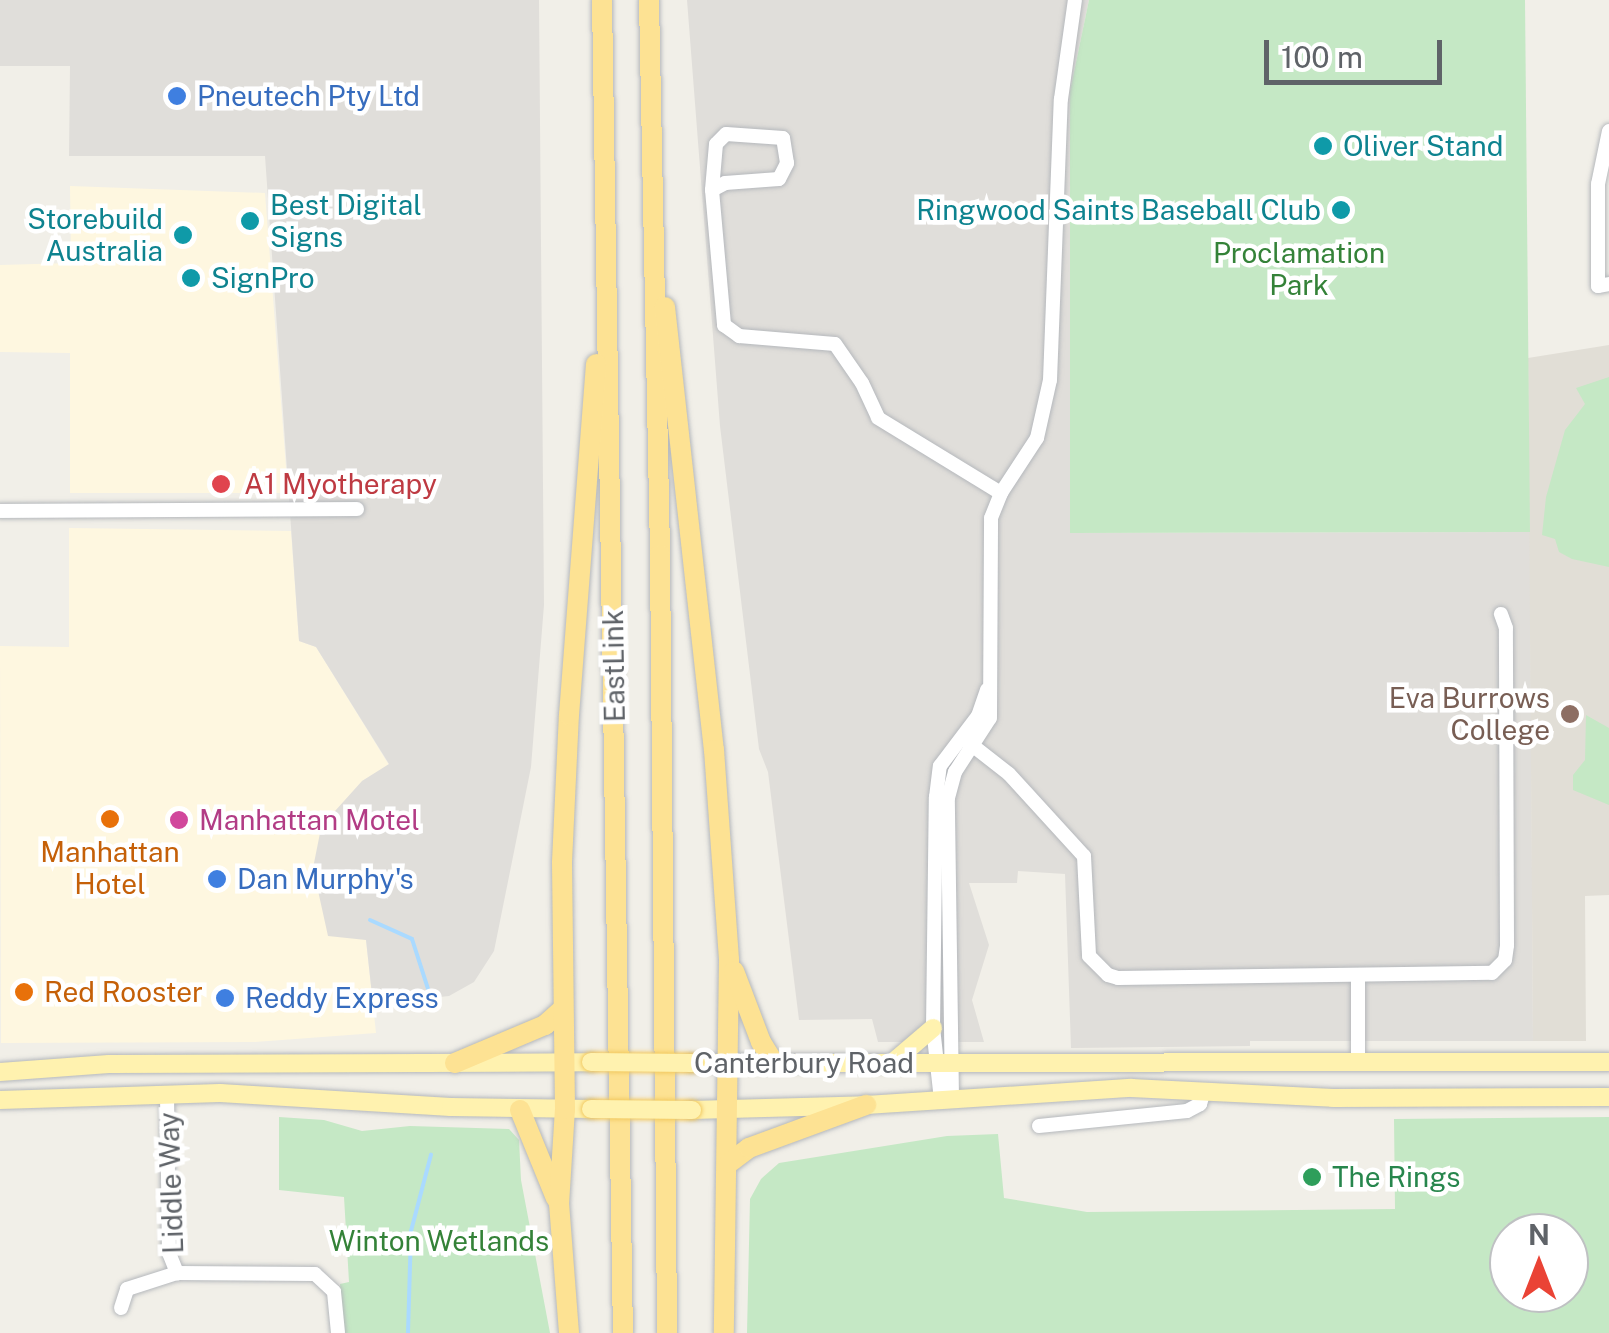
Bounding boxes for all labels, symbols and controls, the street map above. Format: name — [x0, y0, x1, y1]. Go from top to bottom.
scale bar — [1269, 20, 1446, 82]
text: 100 m — [1281, 39, 1363, 75]
place label: Pneutech Pty Ltd — [197, 79, 420, 113]
marker: Pneutech Pty Ltd — [166, 85, 188, 107]
place label: Oliver Stand — [1343, 129, 1503, 163]
marker: Oliver Stand — [1312, 135, 1334, 157]
place label: Best Digital Signs — [270, 188, 422, 254]
place label: Ringwood Saints Baseball Club — [916, 193, 1321, 227]
marker: Ringwood Saints Baseball Club — [1330, 199, 1352, 221]
place label: Storebuild Australia — [27, 202, 163, 268]
marker: Best Digital Signs — [239, 210, 261, 232]
marker: Storebuild Australia — [172, 224, 194, 246]
park label: Proclamation Park — [1213, 236, 1385, 302]
place label: SignPro — [211, 261, 315, 295]
marker: SignPro — [180, 267, 202, 289]
place label: A1 Myotherapy — [244, 467, 437, 501]
marker: A1 Myotherapy — [208, 471, 234, 497]
street label: EastLink — [596, 609, 632, 723]
place label: Eva Burrows College — [1389, 681, 1550, 747]
marker: Eva Burrows College — [1559, 703, 1581, 725]
place label: Manhattan Motel — [199, 803, 420, 837]
marker: Manhattan Hotel — [99, 808, 121, 830]
marker: Manhattan Motel — [168, 809, 190, 831]
place label: Manhattan Hotel — [40, 835, 180, 901]
place label: Dan Murphy's — [237, 862, 414, 896]
marker: Dan Murphy's — [206, 868, 228, 890]
place label: Red Rooster — [44, 975, 203, 1009]
marker: Red Rooster — [13, 981, 35, 1003]
place label: Reddy Express — [245, 981, 439, 1015]
marker: Reddy Express — [214, 987, 236, 1009]
street label: Canterbury Road — [694, 1046, 914, 1080]
street label: Liddle Way — [152, 1111, 190, 1255]
place label: The Rings — [1332, 1160, 1461, 1194]
marker: The Rings — [1301, 1166, 1323, 1188]
north arrow — [1489, 1213, 1589, 1313]
text: N — [1528, 1218, 1550, 1251]
park label: Winton Wetlands — [328, 1224, 550, 1258]

